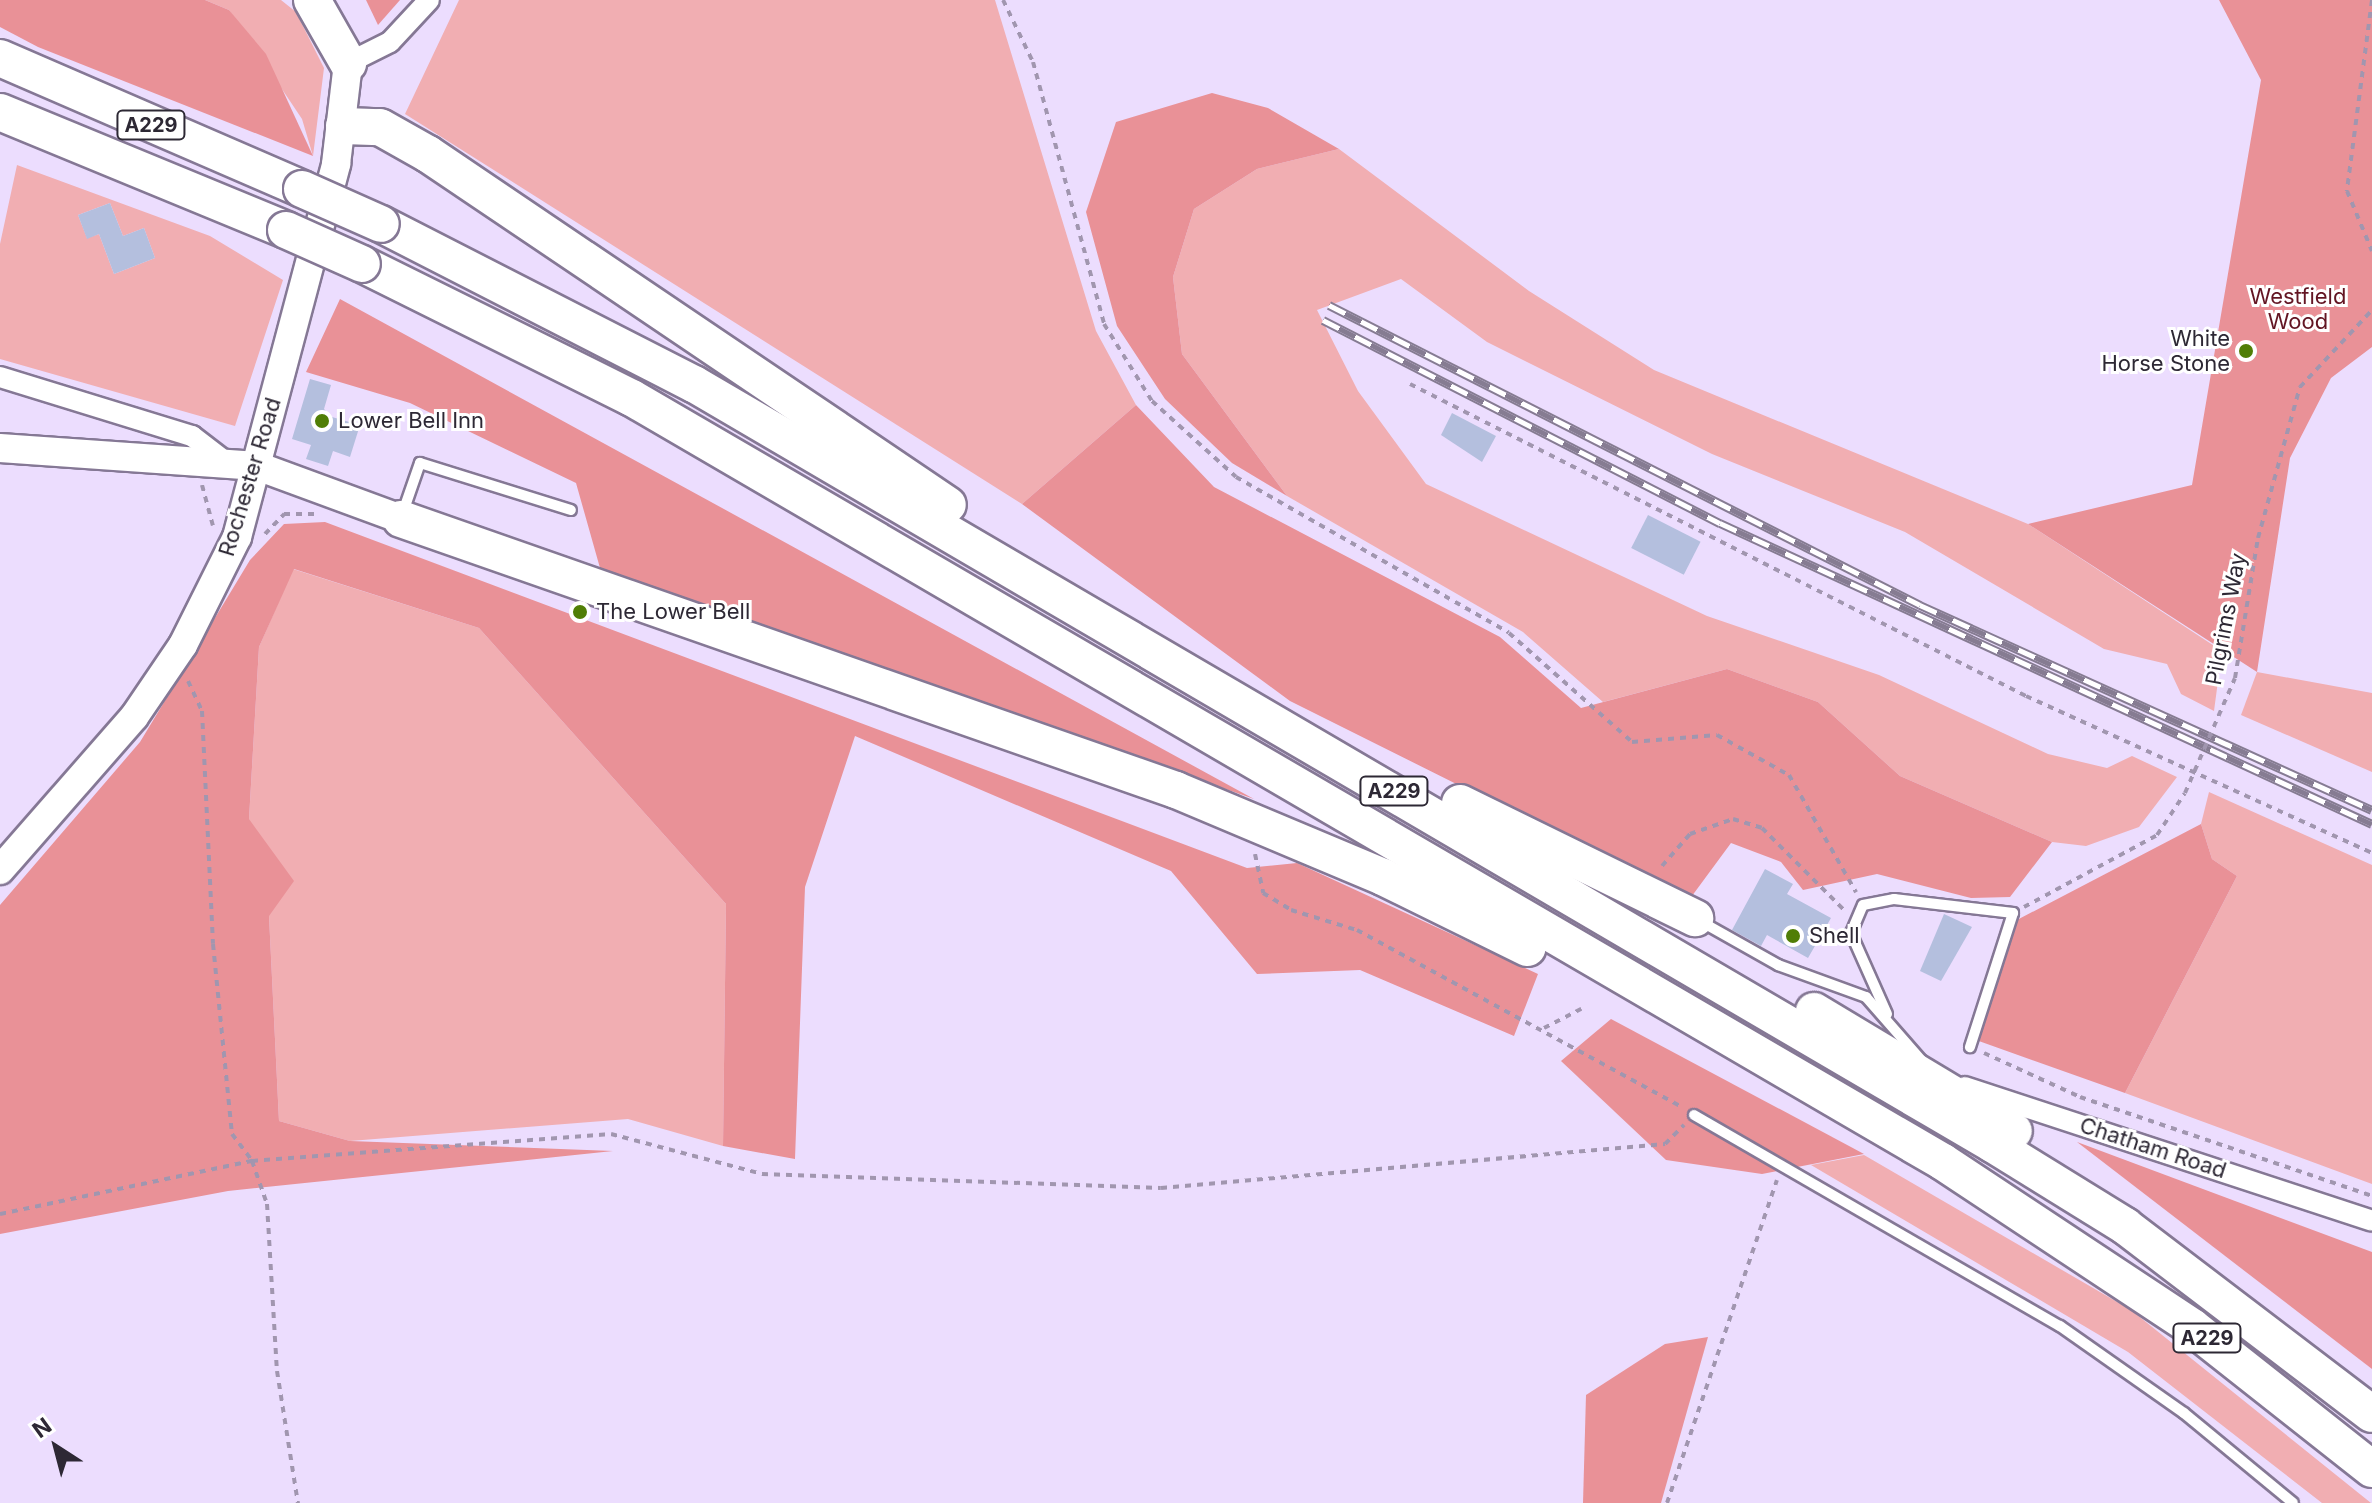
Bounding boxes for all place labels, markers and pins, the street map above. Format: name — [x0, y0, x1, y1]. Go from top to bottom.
place label: White Horse Stone — [2101, 325, 2230, 376]
marker: White Horse Stone — [2237, 342, 2255, 360]
place label: Lower Bell Inn — [338, 408, 484, 434]
marker: Lower Bell Inn — [313, 412, 331, 430]
place label: The Lower Bell — [596, 599, 750, 625]
marker: The Lower Bell — [571, 603, 589, 621]
place label: Shell — [1809, 923, 1860, 949]
marker: Shell — [1784, 927, 1802, 945]

